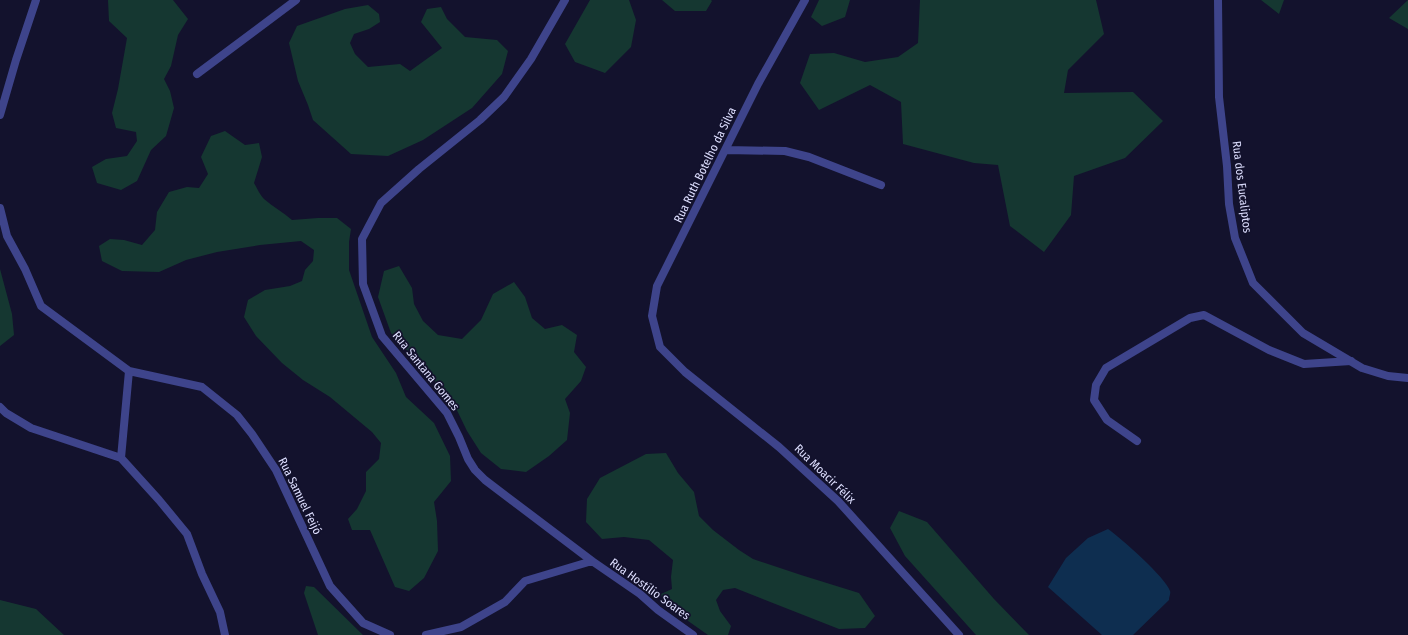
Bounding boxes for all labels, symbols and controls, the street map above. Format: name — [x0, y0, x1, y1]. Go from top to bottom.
street label: Rua Ruth Botelho da Silva — [671, 105, 739, 225]
street label: Rua dos Eucaliptos — [1229, 140, 1255, 234]
street label: Rua Santana Gomes — [390, 329, 462, 413]
street label: Rua Moacir Félix — [792, 441, 859, 507]
street label: Rua Samuel Feijó — [275, 455, 325, 537]
street label: Rua Hostílio Soares — [607, 555, 693, 623]

